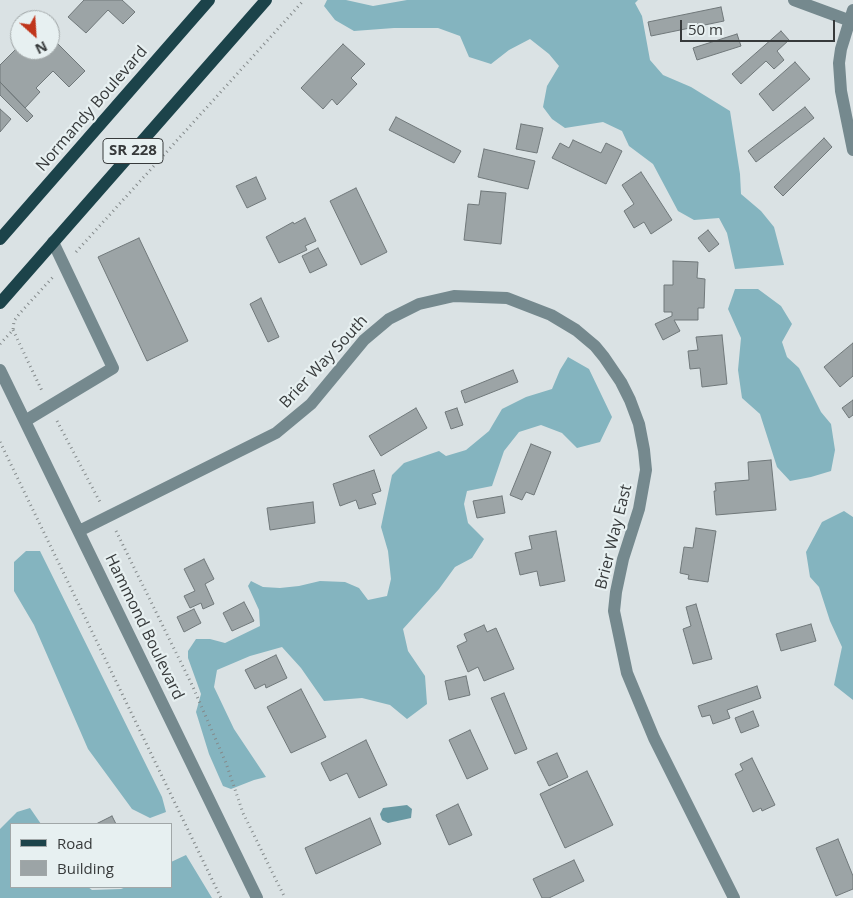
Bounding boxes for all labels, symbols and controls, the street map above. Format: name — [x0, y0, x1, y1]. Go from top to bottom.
north arrow — [10, 10, 60, 60]
scale bar — [683, 10, 838, 42]
text: 50 m — [688, 19, 723, 39]
street label: Normandy Boulevard — [32, 42, 152, 176]
road number: SR 228 — [103, 138, 163, 164]
street label: Brier Way South — [276, 312, 372, 412]
street label: Brier Way East — [592, 483, 636, 591]
street label: Hammond Boulevard — [100, 551, 188, 703]
legend — [10, 823, 172, 888]
text: Road — [57, 833, 93, 853]
text: Building — [57, 858, 114, 878]

